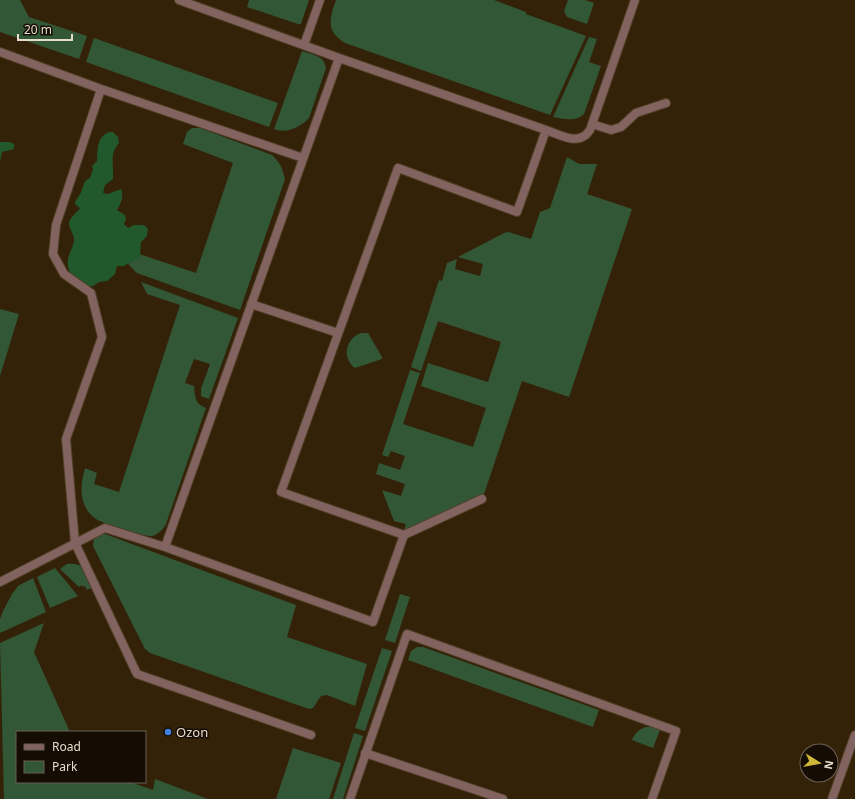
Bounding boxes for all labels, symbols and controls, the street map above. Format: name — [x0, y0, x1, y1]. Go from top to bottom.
scale bar — [18, 16, 72, 42]
text: 20 m — [24, 21, 52, 38]
place label: Ozon — [176, 723, 208, 741]
marker: Ozon — [163, 727, 173, 737]
legend — [16, 731, 146, 783]
text: Road — [52, 738, 81, 755]
north arrow — [799, 743, 839, 783]
text: Park — [52, 758, 78, 775]
text: N — [821, 759, 838, 771]

